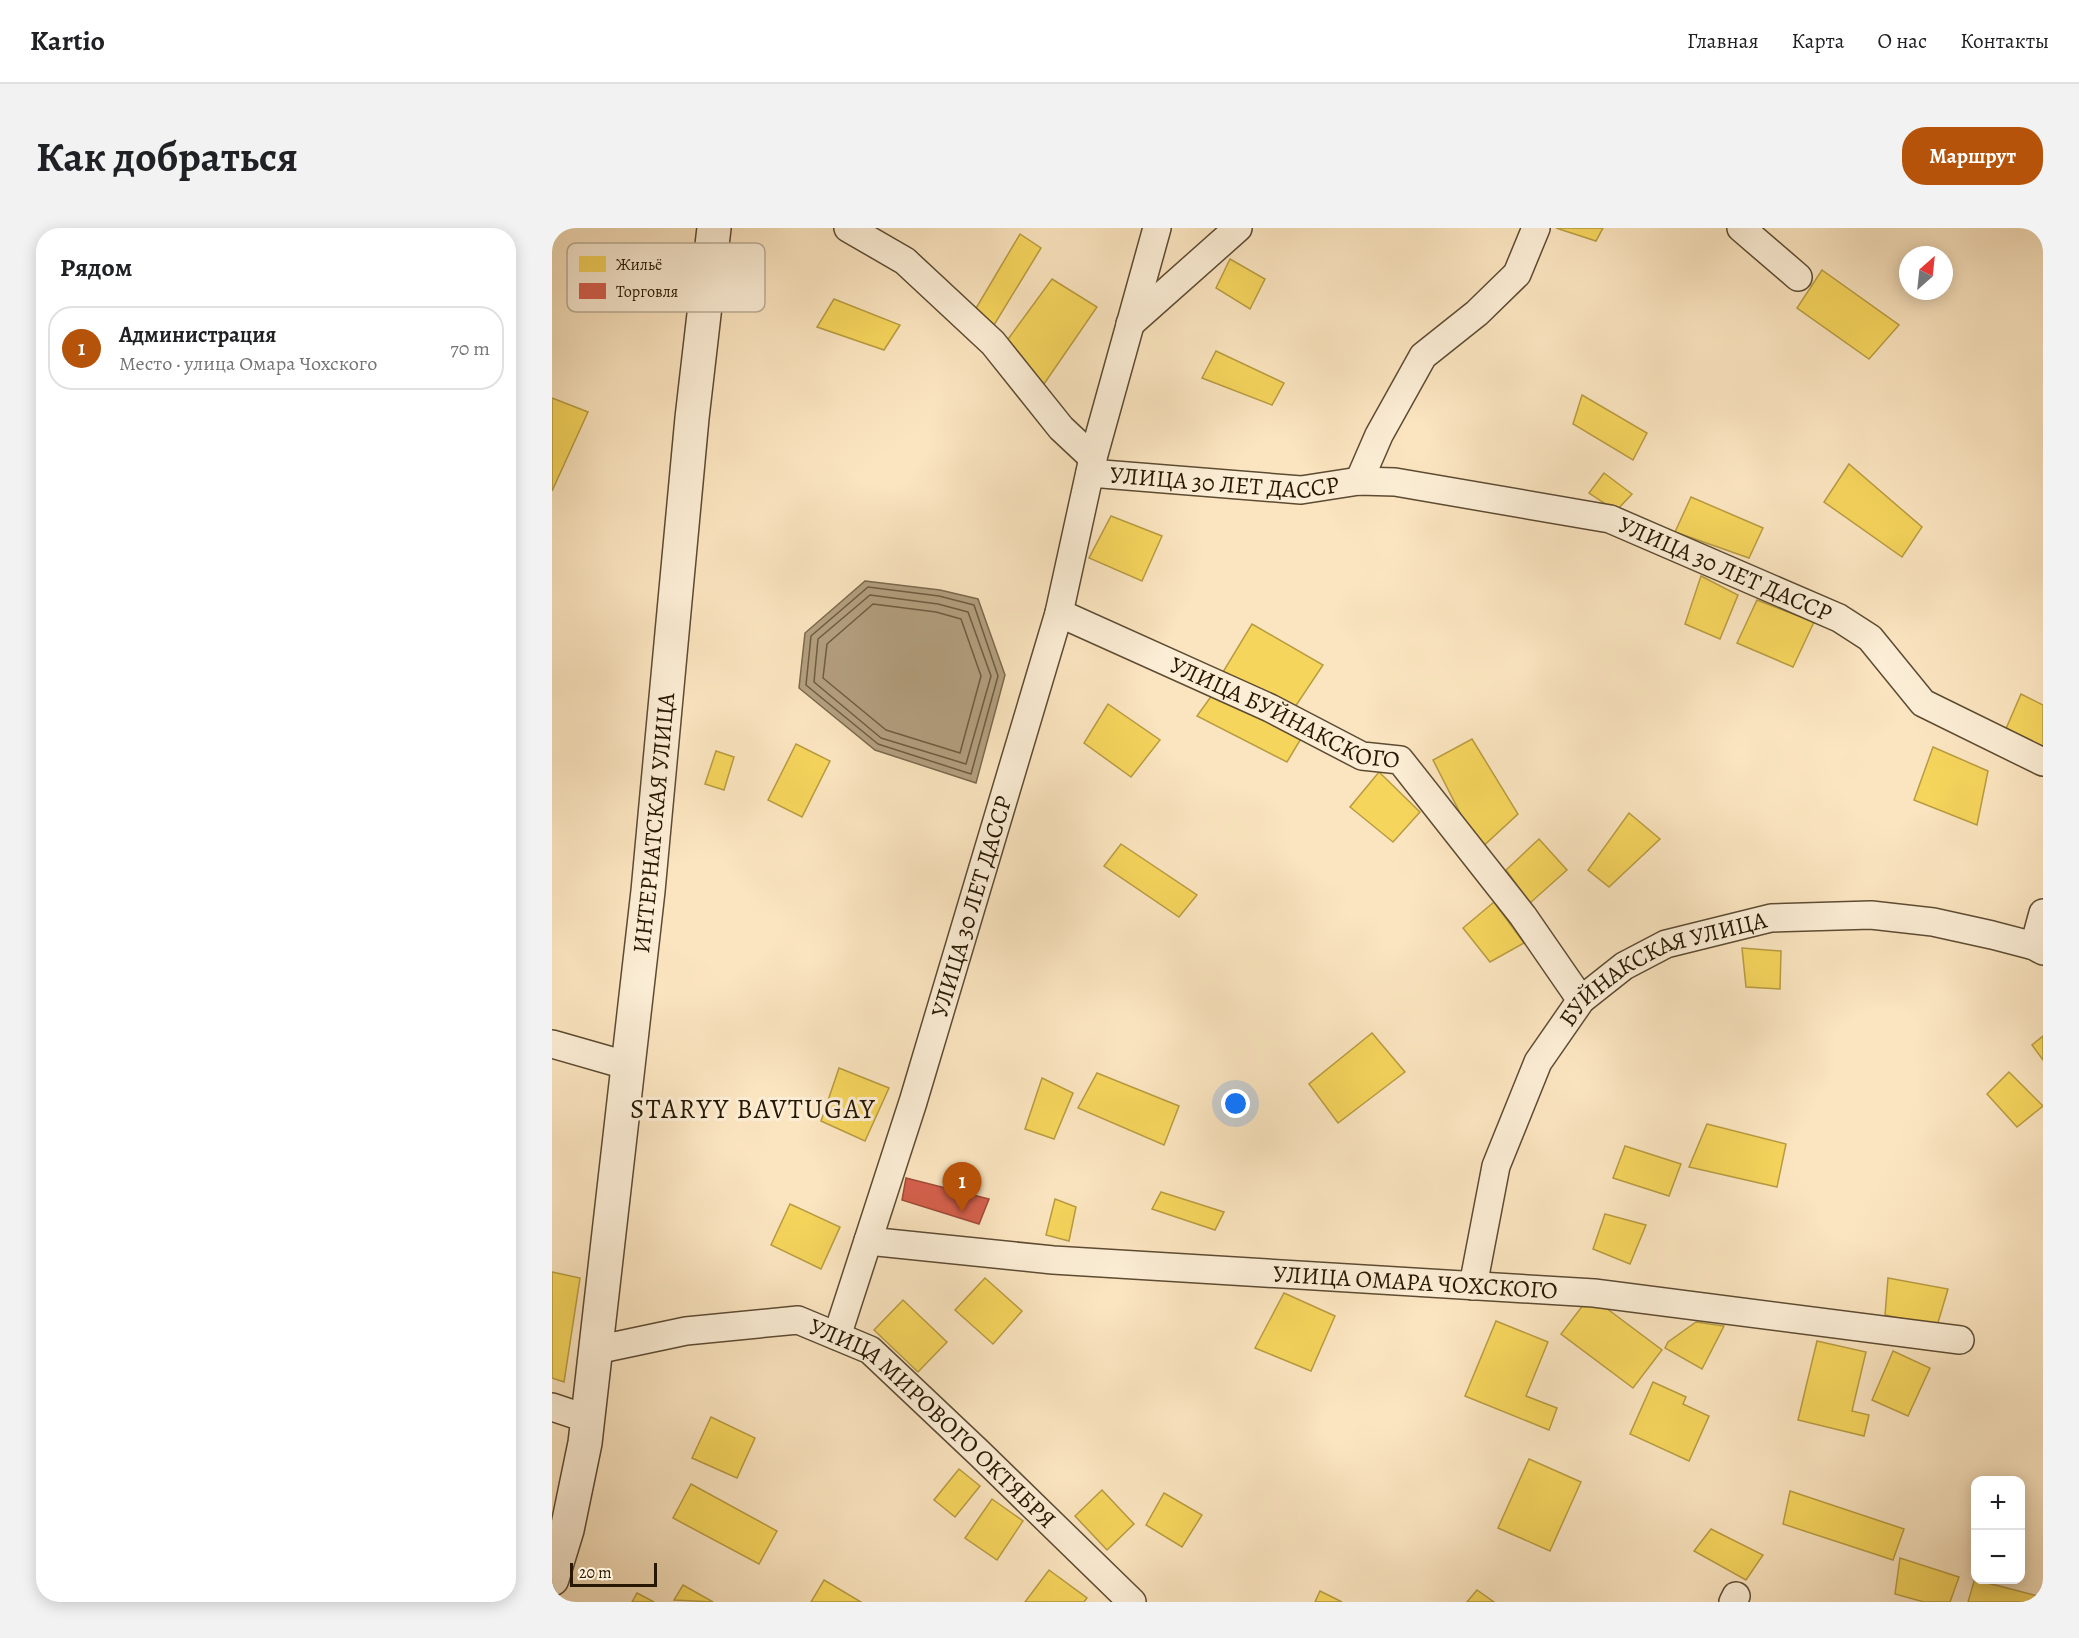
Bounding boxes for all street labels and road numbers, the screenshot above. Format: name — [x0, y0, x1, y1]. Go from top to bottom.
street label: УЛИЦА 30 ЛЕТ ДАССР — [1109, 459, 1341, 507]
street label: УЛИЦА 30 ЛЕТ ДАССР — [1613, 508, 1837, 629]
street label: УЛИЦА БУЙНАКСКОГО — [1165, 649, 1401, 776]
street label: ИНТЕРНАТСКАЯ УЛИЦА — [625, 690, 682, 955]
street label: УЛИЦА 30 ЛЕТ ДАССР — [923, 792, 1020, 1021]
street label: БУЙНАКСКАЯ УЛИЦА — [1551, 903, 1771, 1033]
street label: УЛИЦА ОМАРА ЧОХСКОГО — [1272, 1257, 1559, 1307]
street label: УЛИЦА МИРОВОГО ОКТЯБРЯ — [804, 1310, 1063, 1535]

